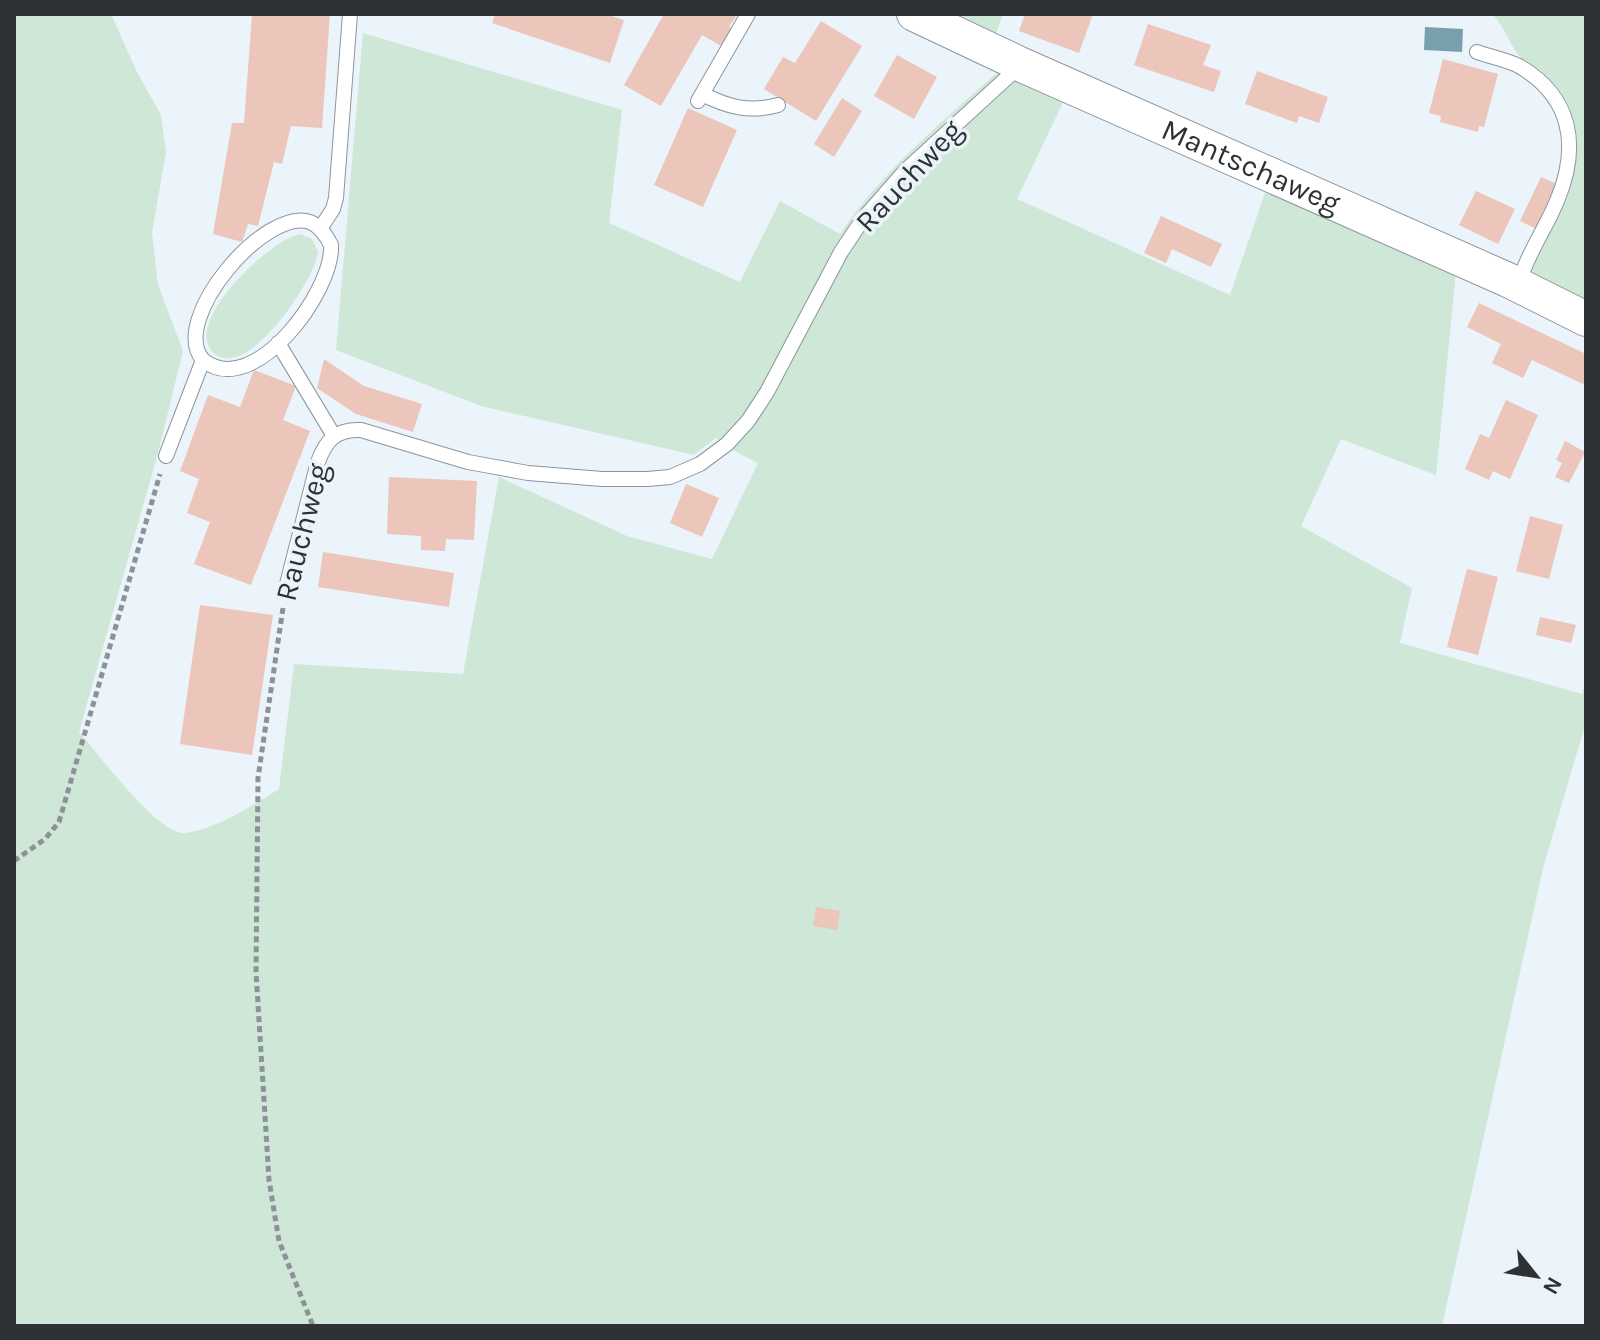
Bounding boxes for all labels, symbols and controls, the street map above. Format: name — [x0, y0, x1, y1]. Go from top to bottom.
street label: Mantschaweg — [1156, 111, 1346, 222]
street label: Rauchweg — [848, 112, 970, 240]
street label: Rauchweg — [268, 459, 337, 605]
north arrow — [1496, 1236, 1576, 1316]
text: N — [1537, 1272, 1568, 1299]

